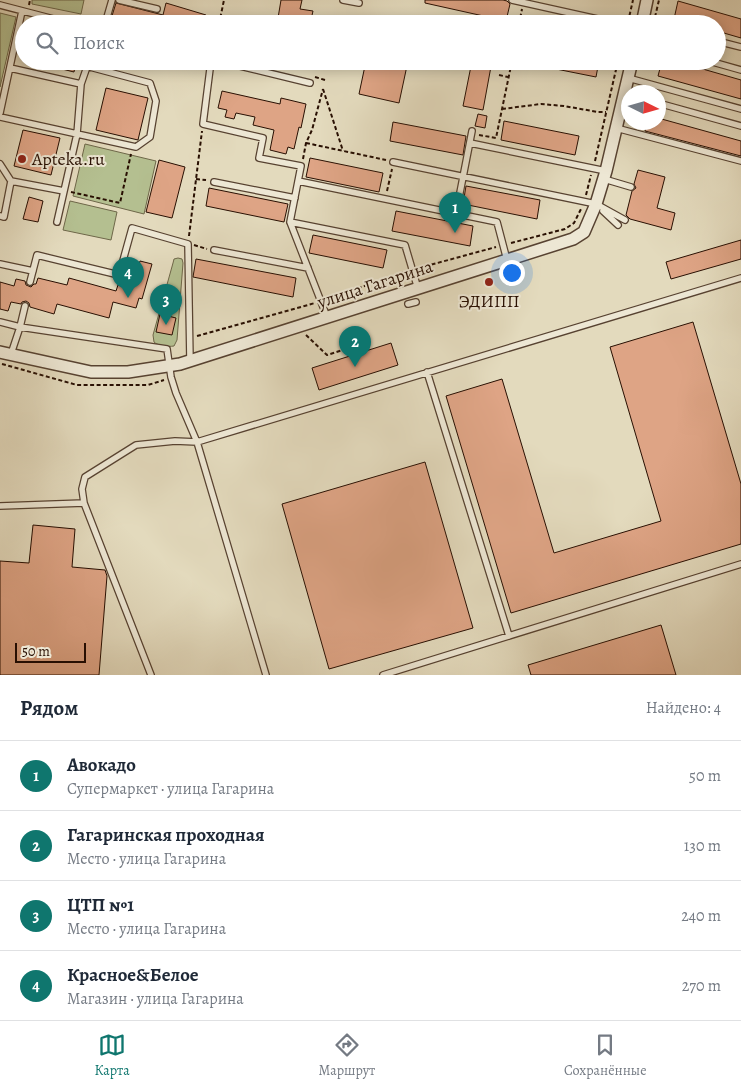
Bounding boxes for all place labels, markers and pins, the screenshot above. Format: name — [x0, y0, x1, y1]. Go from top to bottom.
place label: Apteka.ru — [31, 147, 105, 171]
marker: Apteka.ru — [16, 153, 28, 165]
pin: 1 — [439, 192, 471, 233]
pin: 4 — [112, 257, 144, 298]
marker: ЭДИПП — [483, 276, 495, 288]
pin: 3 — [150, 284, 182, 325]
place label: ЭДИПП — [458, 289, 520, 313]
pin: 2 — [339, 326, 371, 367]

